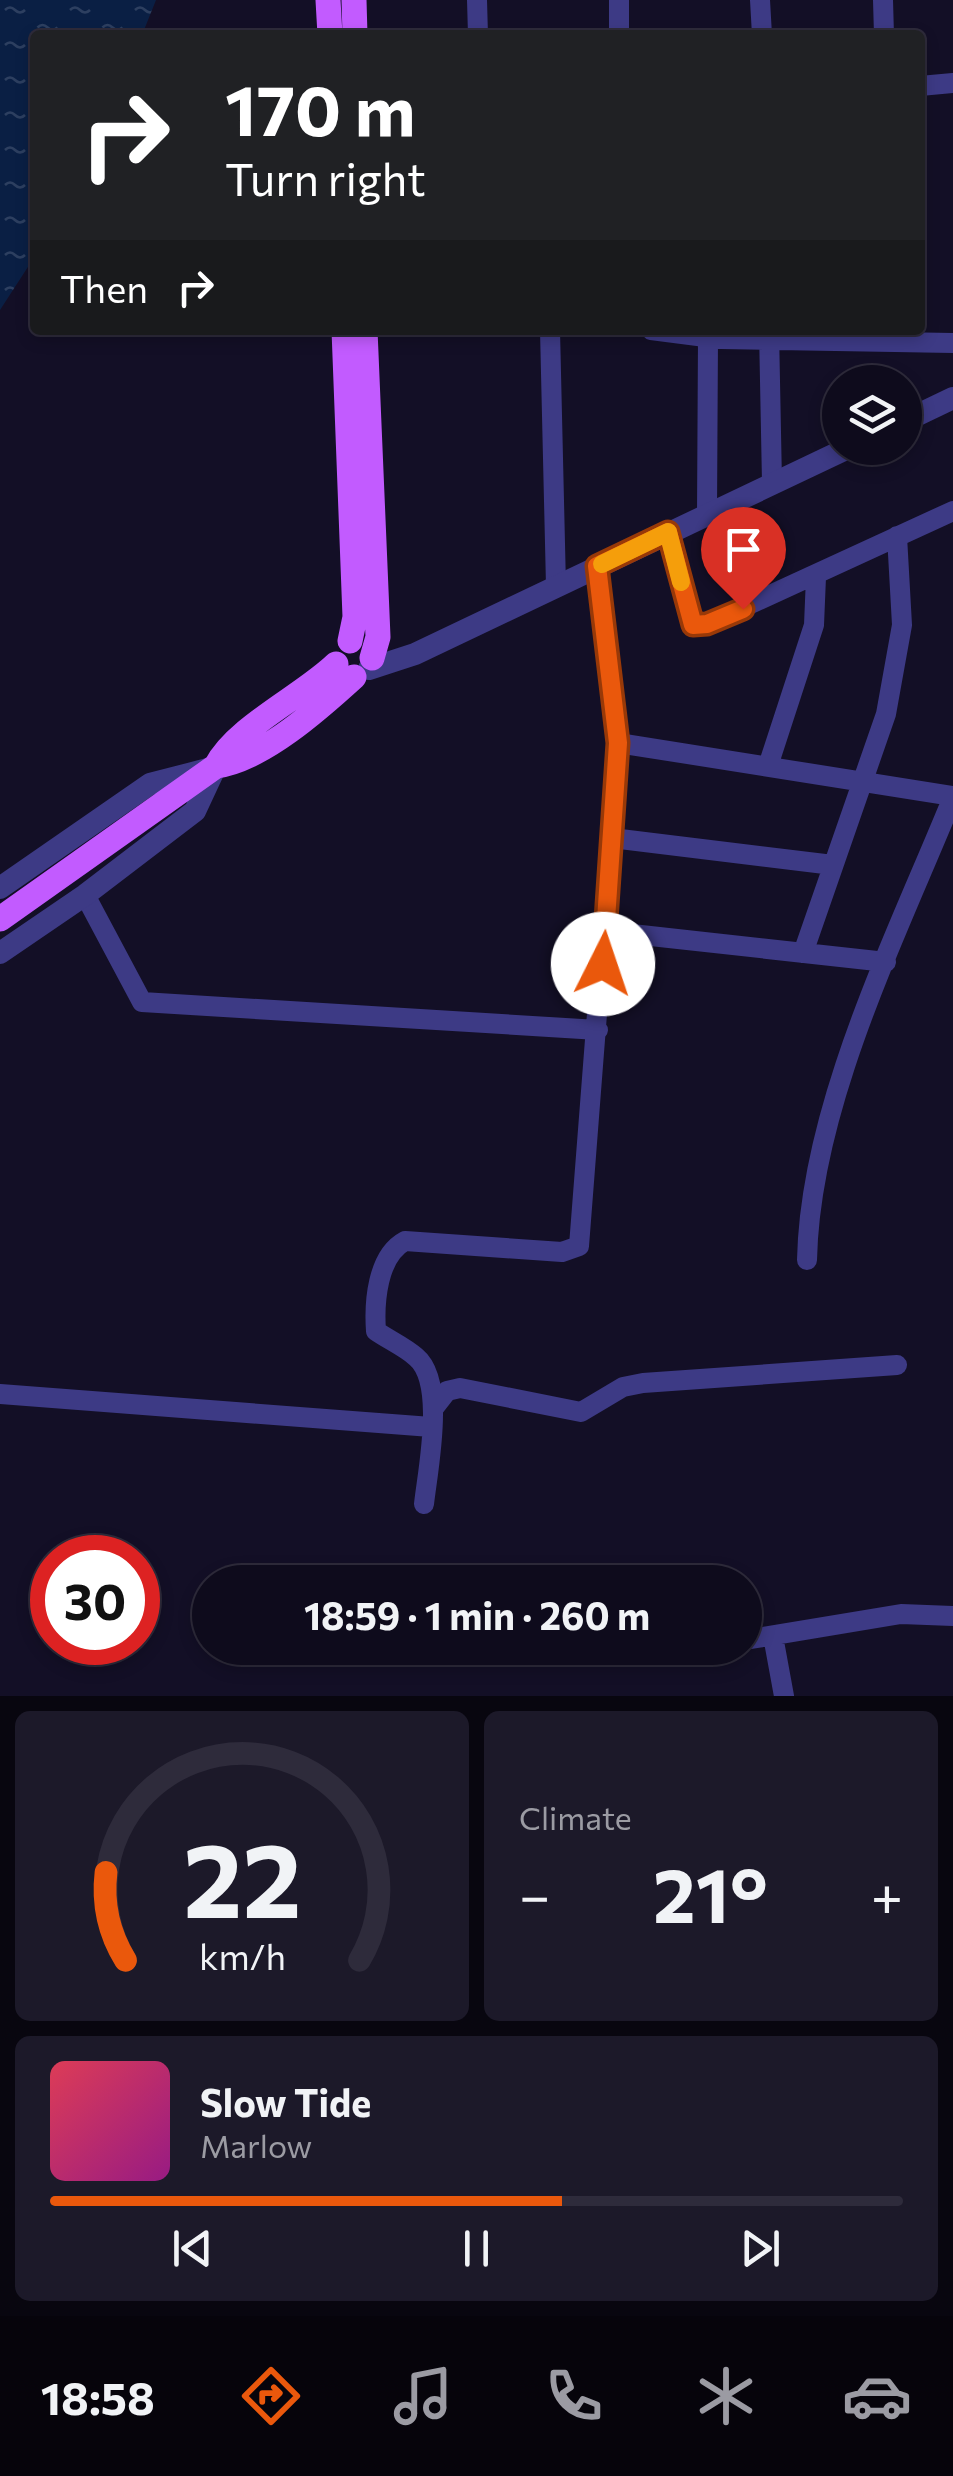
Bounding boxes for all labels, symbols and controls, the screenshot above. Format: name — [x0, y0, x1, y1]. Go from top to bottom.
text: 170 m — [225, 65, 416, 150]
icon: right — [60, 70, 190, 200]
text: Turn right — [225, 150, 426, 205]
icon: right — [168, 260, 223, 315]
text: Then — [60, 264, 148, 311]
map controls — [822, 365, 922, 465]
button: layers — [822, 365, 922, 465]
pin — [701, 507, 786, 610]
icon: arrive — [716, 522, 771, 577]
position arrow — [551, 912, 655, 1016]
speed limit sign: 30 — [30, 1535, 160, 1665]
text: 18:59 · 1 min · 260 m — [304, 1591, 650, 1638]
text: Climate — [519, 1797, 632, 1837]
text: 22 — [183, 1812, 301, 1939]
text: 21° — [653, 1847, 768, 1938]
text: − — [519, 1860, 550, 1927]
text: + — [871, 1860, 903, 1927]
text: km/h — [199, 1934, 285, 1977]
text: Slow Tide — [200, 2078, 371, 2125]
text: Marlow — [200, 2125, 312, 2165]
icon: previous — [165, 2221, 220, 2276]
icon: pause — [449, 2221, 504, 2276]
icon: next — [733, 2221, 788, 2276]
icon: directions — [236, 2361, 306, 2431]
icon: music — [388, 2361, 458, 2431]
icon: phone — [539, 2361, 609, 2431]
icon: climate — [691, 2361, 761, 2431]
icon: car — [842, 2361, 912, 2431]
text: 18:58 — [41, 2369, 155, 2424]

